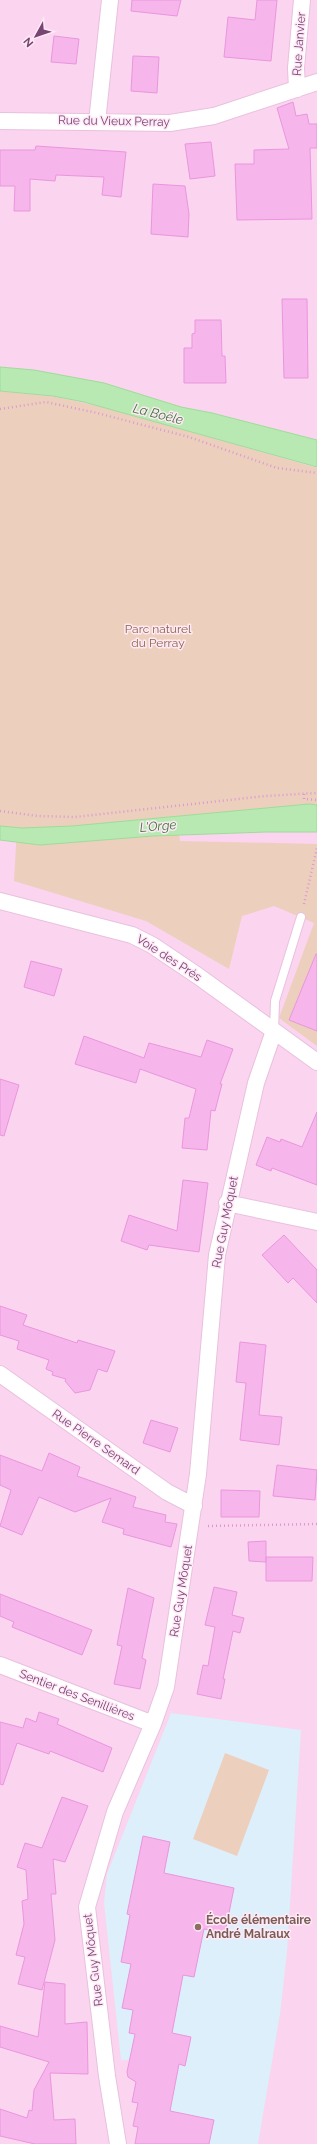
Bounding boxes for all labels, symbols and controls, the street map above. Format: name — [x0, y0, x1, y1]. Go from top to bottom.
street label: Rue Janvier — [290, 11, 308, 76]
north arrow — [16, 16, 56, 56]
text: N — [21, 35, 36, 50]
street label: Rue du Vieux Perray — [58, 113, 171, 129]
water label: La Boële — [131, 401, 185, 427]
park label: Parc naturel du Perray — [125, 622, 192, 650]
water label: L'Orge — [139, 817, 177, 835]
street label: Voie des Prés — [134, 932, 204, 984]
street label: Rue Guy Môquet — [209, 1175, 241, 1269]
street label: Rue Pierre Semard — [49, 1406, 143, 1478]
street label: Rue Guy Môquet — [167, 1544, 195, 1638]
street label: Sentier des Senillières — [17, 1667, 137, 1724]
place label: École élémentaire André Malraux — [206, 1912, 311, 1941]
street label: Rue Guy Môquet — [80, 1913, 106, 2007]
marker: École élémentaire André Malraux — [193, 1922, 203, 1932]

